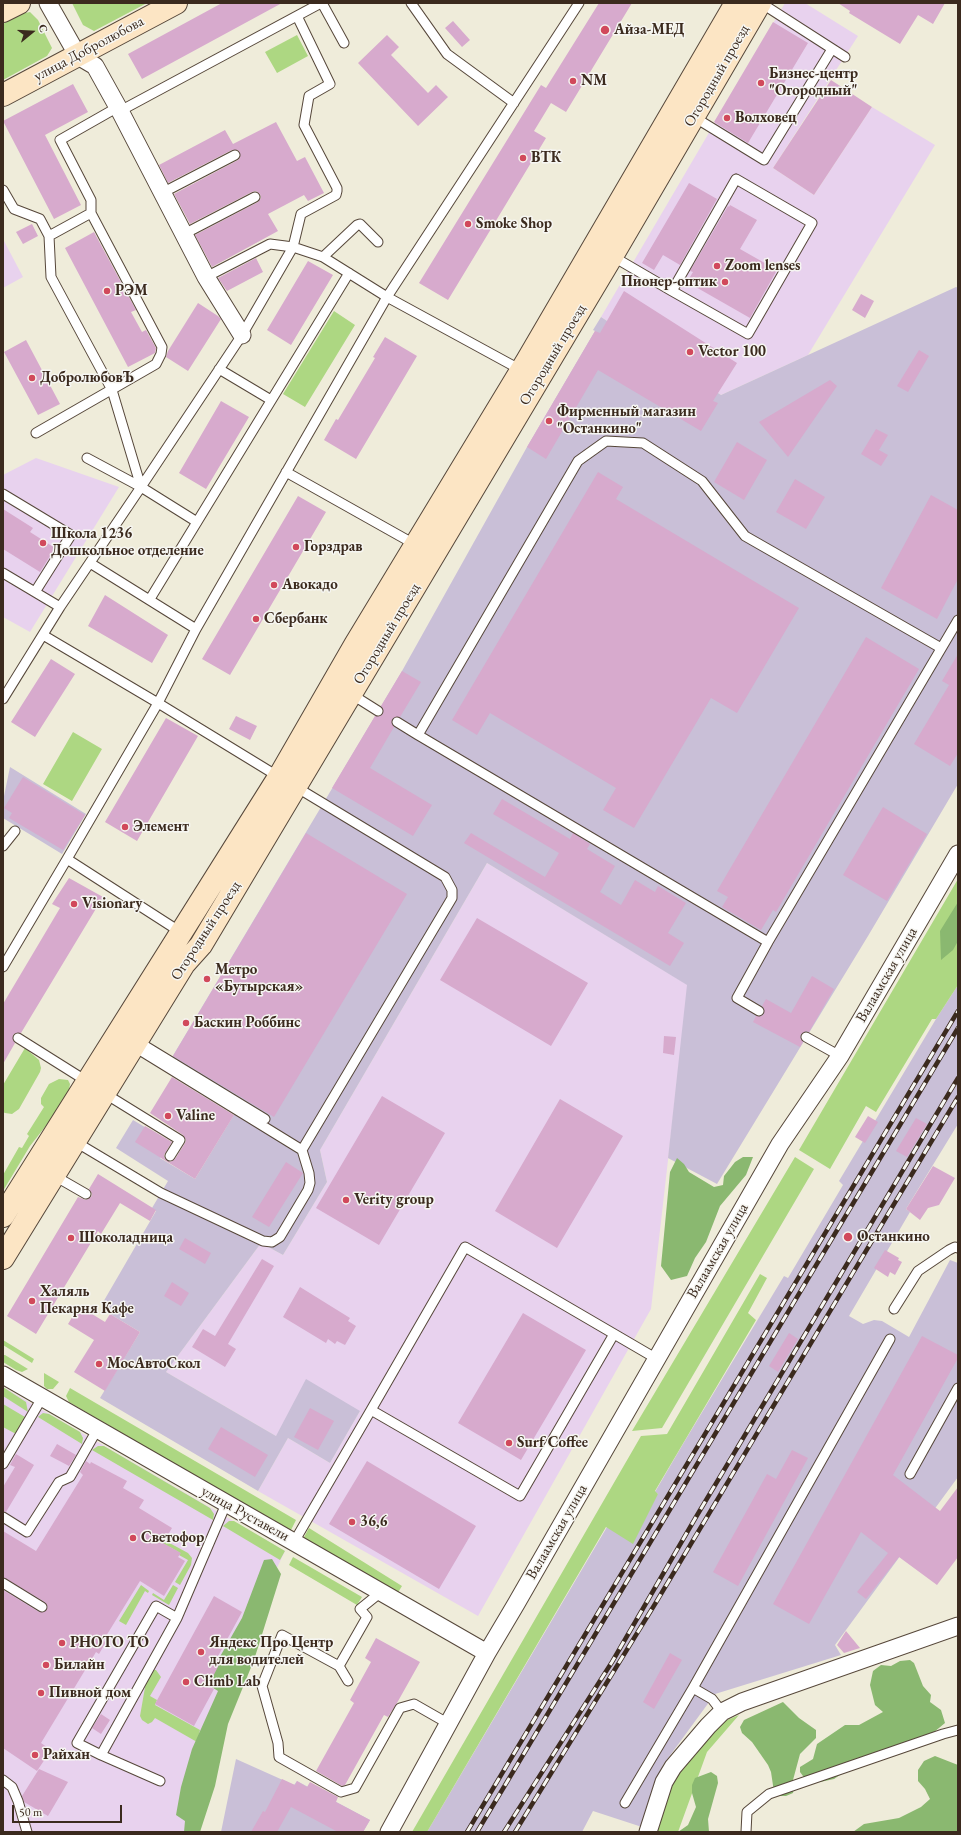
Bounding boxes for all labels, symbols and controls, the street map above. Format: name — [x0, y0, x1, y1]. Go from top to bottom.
north arrow — [12, 12, 52, 52]
street label: улица Добролюбова — [31, 12, 147, 86]
place label: Айза-МЕД — [614, 21, 684, 39]
text: С — [36, 22, 51, 34]
street label: Огородный проезд — [681, 22, 753, 130]
marker: Айза-МЕД — [599, 24, 611, 36]
place label: Бизнес-центр "Огородный" — [769, 65, 858, 100]
place label: NM — [581, 72, 607, 90]
marker: NM — [568, 76, 578, 86]
marker: Бизнес-центр "Огородный" — [756, 78, 766, 88]
place label: Волховец — [735, 109, 797, 127]
marker: Волховец — [722, 113, 732, 123]
place label: ВТК — [531, 149, 561, 167]
marker: ВТК — [518, 153, 528, 163]
place label: Smoke Shop — [476, 215, 552, 233]
marker: Smoke Shop — [463, 219, 473, 229]
place label: Zoom lenses — [725, 257, 801, 275]
marker: Zoom lenses — [712, 261, 722, 271]
place label: Пионер-оптик — [621, 273, 717, 291]
marker: Пионер-оптик — [720, 277, 730, 287]
place label: РЭМ — [115, 282, 148, 300]
marker: РЭМ — [102, 286, 112, 296]
street label: Огородный проезд — [516, 301, 590, 409]
place label: Vector 100 — [698, 343, 766, 361]
marker: Vector 100 — [685, 347, 695, 357]
place label: ДобролюбовЪ — [40, 369, 134, 387]
marker: ДобролюбовЪ — [27, 373, 37, 383]
place label: Фирменный магазин "Останкино" — [557, 403, 696, 438]
marker: Фирменный магазин "Останкино" — [544, 416, 554, 426]
place label: Школа 1236 Дошкольное отделение — [51, 525, 204, 560]
marker: Школа 1236 Дошкольное отделение — [38, 538, 48, 548]
place label: Горздрав — [304, 538, 363, 556]
marker: Горздрав — [291, 542, 301, 552]
place label: Авокадо — [282, 576, 338, 594]
marker: Авокадо — [269, 580, 279, 590]
street label: Огородный проезд — [350, 580, 424, 688]
place label: Сбербанк — [264, 610, 328, 628]
marker: Сбербанк — [251, 614, 261, 624]
place label: Элемент — [133, 818, 189, 836]
marker: Элемент — [120, 822, 130, 832]
street label: Огородный проезд — [167, 878, 245, 984]
place label: Visionary — [82, 895, 142, 913]
marker: Visionary — [69, 899, 79, 909]
street label: Валаамская улица — [852, 924, 922, 1026]
place label: Метро «Бутырская» — [215, 961, 303, 996]
marker: Метро «Бутырская» — [202, 974, 212, 984]
place label: Баскин Роббинс — [194, 1014, 300, 1032]
marker: Баскин Роббинс — [181, 1018, 191, 1028]
place label: Valine — [176, 1107, 215, 1125]
marker: Valine — [163, 1111, 173, 1121]
place label: Verity group — [354, 1191, 434, 1209]
marker: Verity group — [341, 1195, 351, 1205]
street label: Валаамская улица — [683, 1200, 753, 1302]
place label: Останкино — [857, 1228, 930, 1246]
place label: Шоколадница — [79, 1229, 173, 1247]
marker: Останкино — [842, 1231, 854, 1243]
marker: Шоколадница — [66, 1233, 76, 1243]
place label: Халяль Пекарня Кафе — [40, 1283, 134, 1318]
marker: Халяль Пекарня Кафе — [27, 1296, 37, 1306]
place label: МосАвтоСкол — [107, 1355, 201, 1373]
marker: МосАвтоСкол — [94, 1359, 104, 1369]
place label: Surf Coffee — [517, 1434, 588, 1452]
marker: Surf Coffee — [504, 1438, 514, 1448]
street label: Валаамская улица — [522, 1481, 592, 1583]
street label: улица Руставели — [198, 1482, 292, 1546]
place label: 36,6 — [360, 1513, 388, 1531]
marker: 36,6 — [347, 1517, 357, 1527]
place label: Светофор — [141, 1529, 204, 1547]
marker: Светофор — [128, 1533, 138, 1543]
place label: PHOTO TO — [70, 1634, 149, 1652]
place label: Яндекс Про Центр для водителей — [209, 1634, 333, 1669]
marker: PHOTO TO — [57, 1638, 67, 1648]
marker: Яндекс Про Центр для водителей — [196, 1647, 206, 1657]
place label: Билайн — [54, 1656, 105, 1674]
marker: Билайн — [41, 1660, 51, 1670]
place label: Climb Lab — [194, 1673, 260, 1691]
marker: Climb Lab — [181, 1677, 191, 1687]
place label: Пивной дом — [49, 1684, 131, 1702]
marker: Пивной дом — [36, 1688, 46, 1698]
place label: Райхан — [43, 1746, 90, 1764]
marker: Райхан — [30, 1750, 40, 1760]
scale bar — [14, 1797, 124, 1823]
text: 50 m — [19, 1804, 42, 1820]

